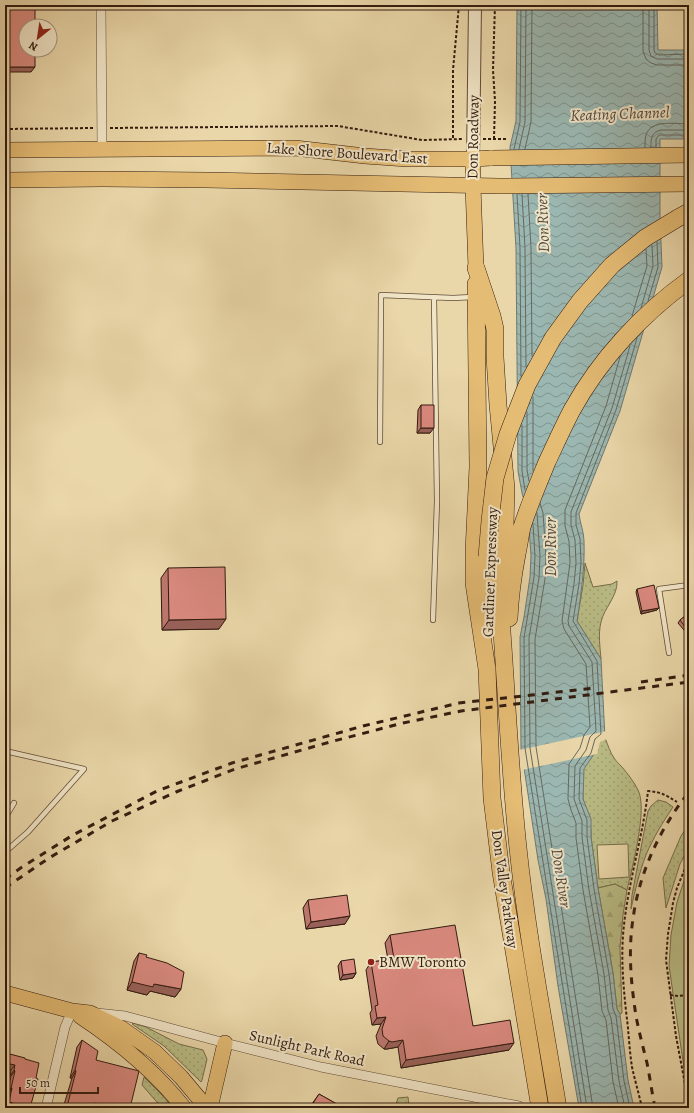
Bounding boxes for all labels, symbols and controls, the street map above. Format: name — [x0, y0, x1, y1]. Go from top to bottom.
north arrow — [18, 18, 58, 58]
text: N — [26, 38, 40, 55]
street label: Don Roadway — [462, 94, 484, 179]
water label: Keating Channel — [570, 101, 670, 127]
street label: Lake Shore Boulevard East — [266, 137, 428, 169]
water label: Don River — [531, 193, 555, 253]
street label: Gardiner Expressway — [478, 506, 502, 638]
water label: Don River — [540, 517, 562, 577]
street label: Don Valley Parkway — [487, 828, 523, 950]
water label: Don River — [546, 847, 577, 909]
place label: BMW Toronto — [379, 952, 466, 972]
marker: BMW Toronto — [366, 957, 376, 967]
street label: Sunlight Park Road — [247, 1025, 368, 1071]
scale bar — [20, 1069, 98, 1095]
text: 50 m — [26, 1075, 50, 1091]

